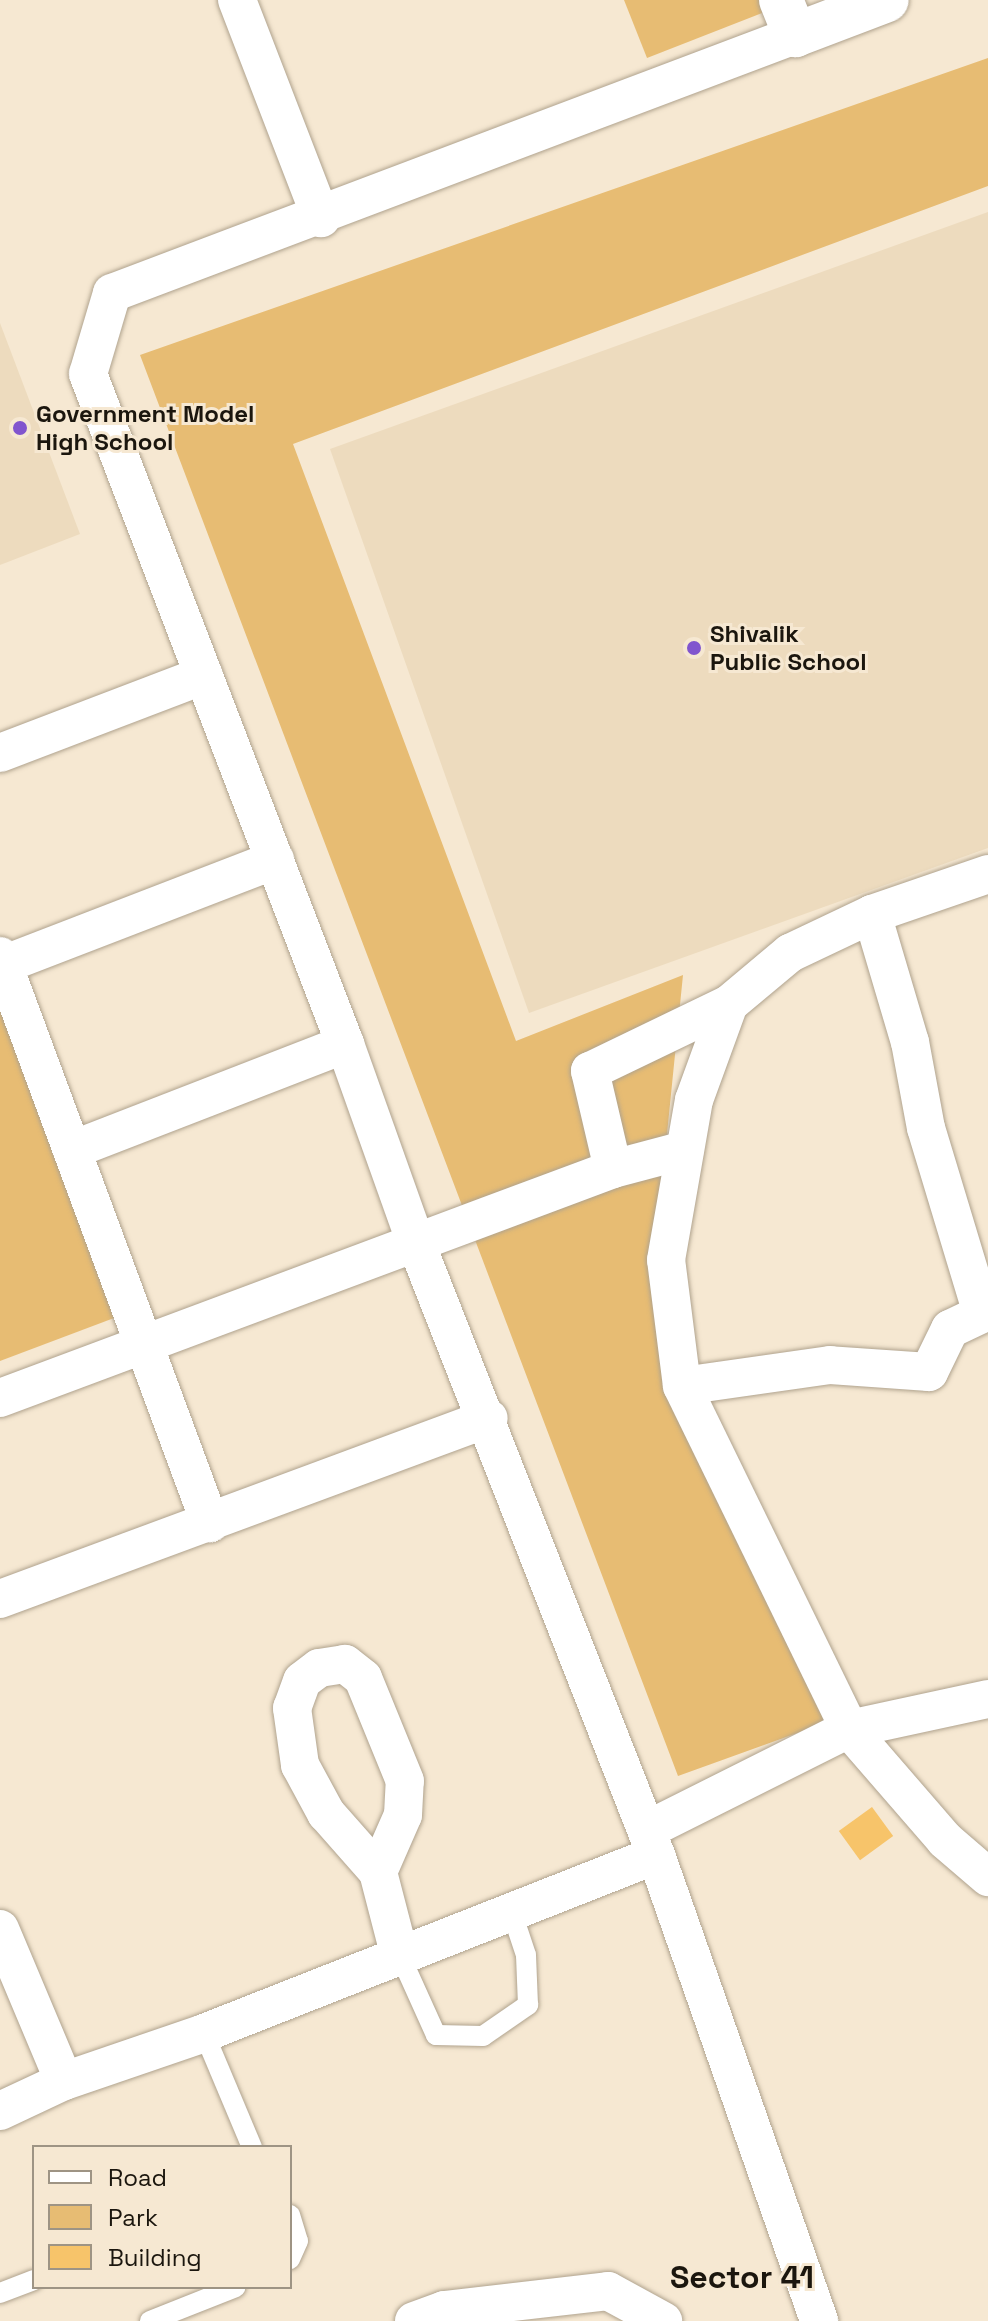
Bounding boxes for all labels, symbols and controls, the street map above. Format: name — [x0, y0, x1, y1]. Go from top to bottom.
place label: Government Model High School — [36, 400, 254, 456]
marker: Government Model High School — [11, 419, 29, 437]
place label: Shivalik Public School — [710, 620, 867, 676]
marker: Shivalik Public School — [685, 639, 703, 657]
legend — [32, 2145, 292, 2289]
text: Road — [108, 2162, 167, 2193]
text: Park — [108, 2202, 158, 2233]
text: Building — [108, 2242, 202, 2273]
district label: Sector 41 — [670, 2258, 814, 2296]

